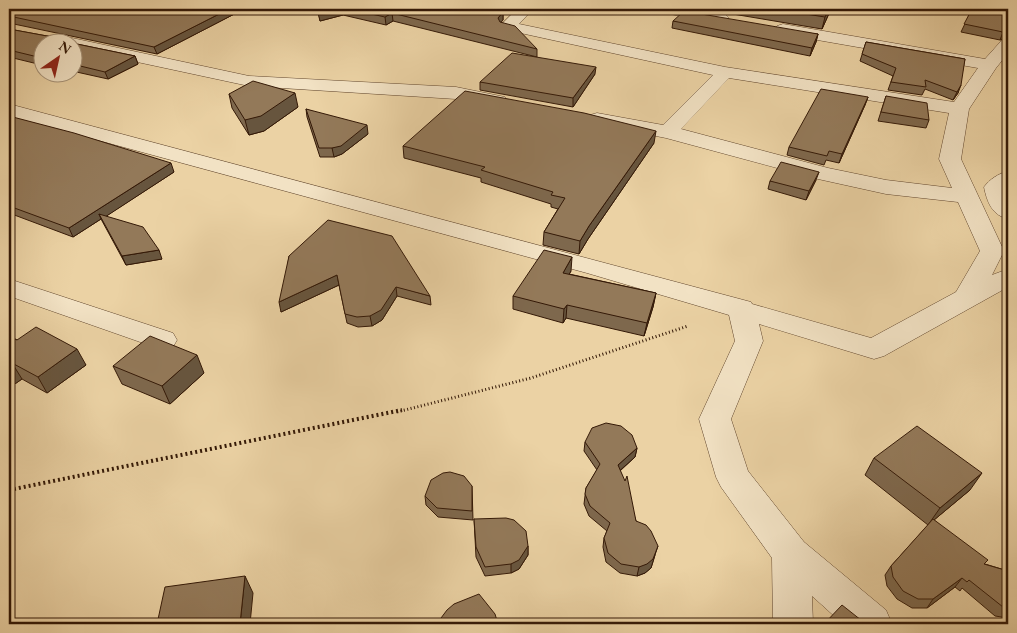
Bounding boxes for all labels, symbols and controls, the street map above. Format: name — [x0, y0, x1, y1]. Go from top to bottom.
north arrow — [32, 32, 82, 82]
text: N — [56, 37, 76, 58]

